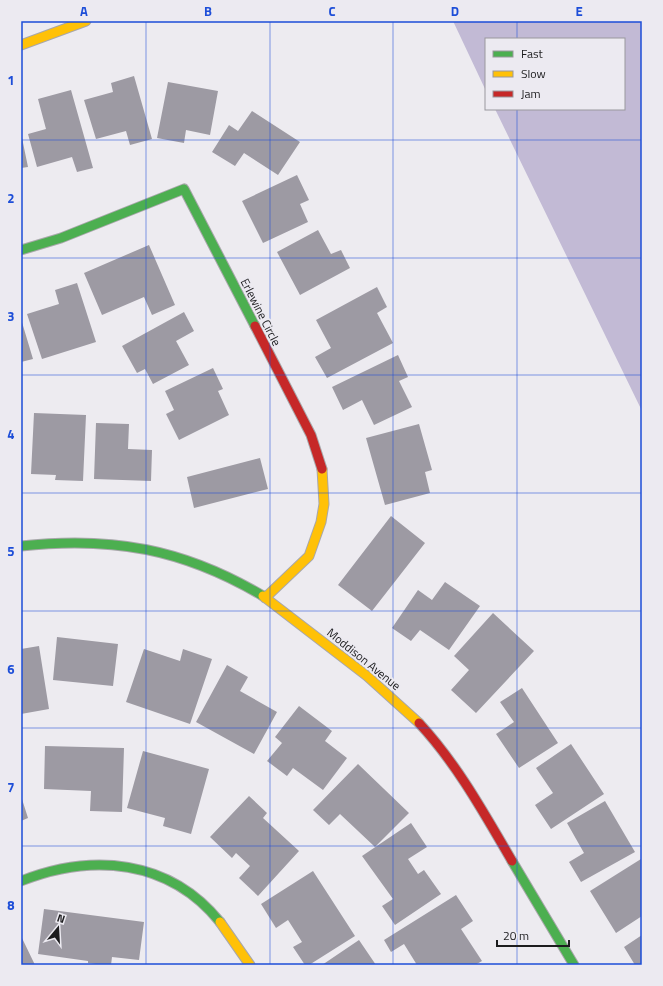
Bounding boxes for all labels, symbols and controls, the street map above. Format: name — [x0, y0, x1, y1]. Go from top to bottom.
text: A — [80, 1, 88, 21]
text: B — [204, 1, 212, 21]
text: C — [328, 1, 336, 21]
text: D — [451, 1, 459, 21]
text: E — [575, 1, 583, 21]
legend — [485, 38, 625, 110]
text: Fast — [521, 44, 544, 63]
text: Slow — [521, 64, 546, 83]
text: 1 — [7, 70, 15, 90]
text: Jam — [521, 84, 541, 103]
text: 2 — [7, 188, 15, 208]
street label: Erlewine Circle — [236, 275, 286, 349]
text: 3 — [7, 306, 15, 326]
text: 4 — [7, 424, 15, 444]
text: 5 — [7, 541, 15, 561]
street label: Moddison Avenue — [323, 623, 405, 695]
text: 6 — [7, 659, 15, 679]
text: 7 — [7, 777, 15, 797]
text: 8 — [7, 895, 15, 915]
north arrow — [38, 908, 78, 948]
text: N — [55, 910, 67, 927]
scale bar — [497, 922, 569, 948]
text: 20 m — [503, 926, 529, 945]

